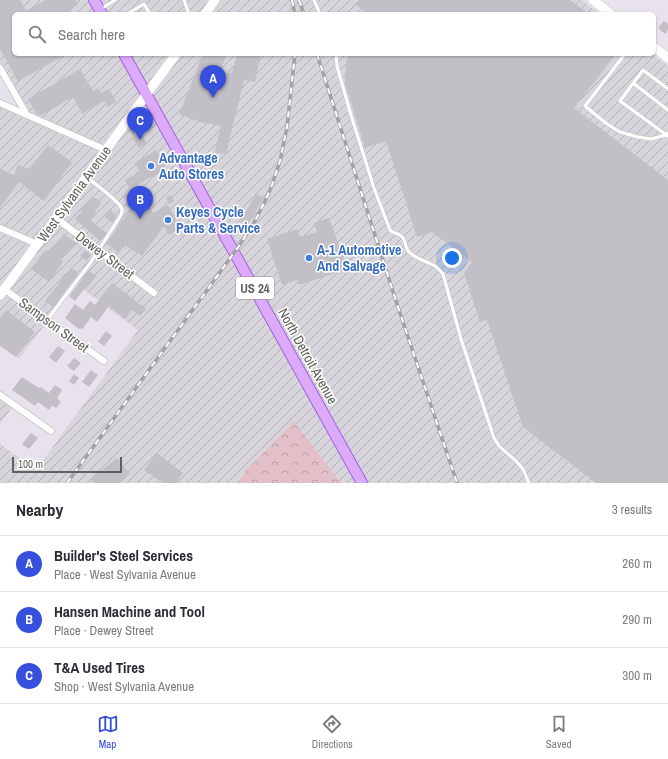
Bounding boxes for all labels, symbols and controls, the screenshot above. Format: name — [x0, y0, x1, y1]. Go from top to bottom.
search box — [12, 12, 656, 56]
icon: search — [26, 23, 48, 45]
text: Search here — [58, 24, 125, 45]
pin: A — [200, 65, 226, 98]
pin: C — [127, 107, 153, 140]
street label: West Sylvania Avenue — [33, 142, 115, 246]
place label: Advantage Auto Stores — [159, 149, 224, 183]
marker: Advantage Auto Stores — [146, 161, 156, 171]
pin: B — [127, 186, 153, 219]
place label: Keyes Cycle Parts & Service — [176, 203, 260, 237]
marker: Keyes Cycle Parts & Service — [163, 215, 173, 225]
street label: Dewey Street — [72, 227, 138, 283]
place label: A-1 Automotive And Salvage — [317, 241, 401, 275]
your location — [442, 248, 462, 268]
marker: A-1 Automotive And Salvage — [304, 253, 314, 263]
road number: US 24 — [236, 277, 274, 299]
street label: Sampson Street — [15, 294, 93, 356]
street label: North Detroit Avenue — [274, 305, 342, 407]
scale bar — [12, 455, 122, 474]
text: 100 m — [18, 457, 43, 471]
text: Nearby — [16, 498, 63, 521]
text: 3 results — [612, 501, 652, 518]
text: Builder's Steel Services — [54, 545, 193, 566]
text: A — [25, 555, 33, 572]
text: 260 m — [622, 555, 652, 572]
text: Place · West Sylvania Avenue — [54, 566, 196, 583]
text: Hansen Machine and Tool — [54, 601, 205, 622]
text: B — [25, 611, 33, 628]
text: 290 m — [622, 611, 652, 628]
text: Place · Dewey Street — [54, 622, 154, 639]
text: T&A Used Tires — [54, 657, 145, 678]
text: C — [25, 667, 33, 684]
text: 300 m — [622, 667, 652, 684]
text: Shop · West Sylvania Avenue — [54, 678, 194, 695]
tab: Map — [97, 713, 119, 751]
tab: Directions — [312, 713, 353, 751]
tab: Saved — [546, 713, 571, 751]

